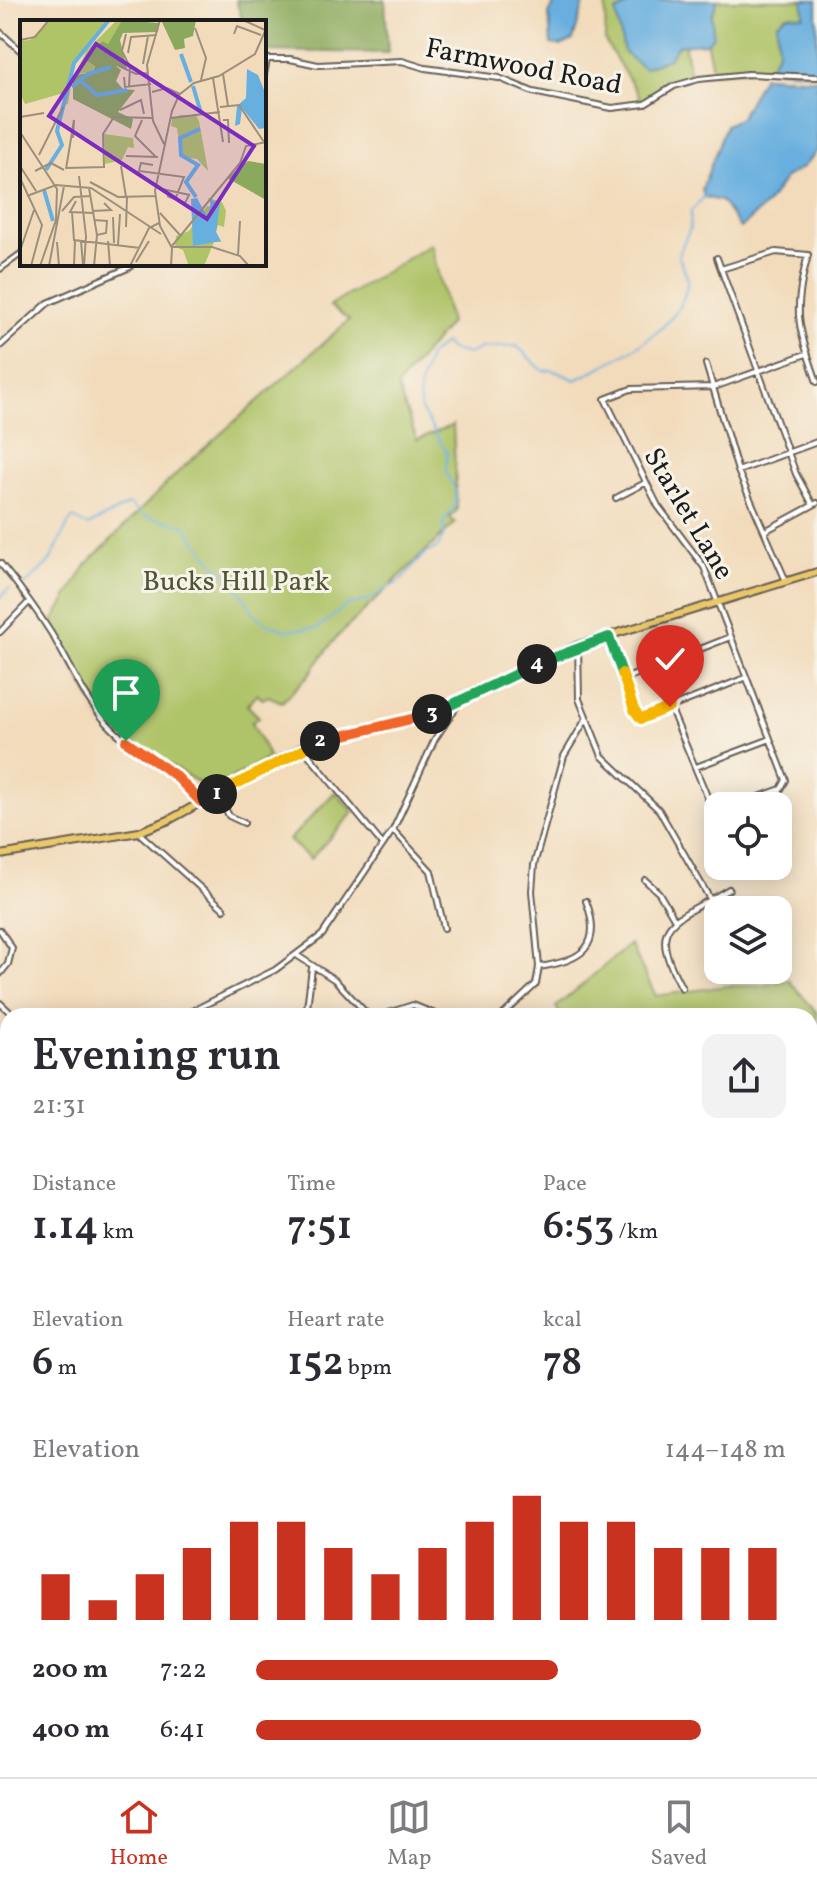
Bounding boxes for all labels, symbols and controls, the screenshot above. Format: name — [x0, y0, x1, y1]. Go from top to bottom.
inset map — [20, 20, 266, 266]
street label: Farmwood Road — [422, 29, 625, 106]
street label: Starlet Lane — [633, 441, 743, 588]
park label: Bucks Hill Park — [143, 563, 329, 602]
pin — [636, 625, 704, 707]
icon: check — [648, 637, 692, 681]
pin: 4 — [517, 644, 557, 684]
text: 4 — [530, 648, 544, 679]
pin — [92, 659, 160, 741]
icon: arrive — [104, 671, 148, 715]
pin: 3 — [412, 694, 452, 734]
text: 3 — [426, 698, 438, 729]
pin: 2 — [300, 721, 340, 761]
text: 2 — [314, 725, 326, 756]
pin: 1 — [197, 774, 237, 814]
text: 1 — [213, 778, 221, 809]
map controls — [704, 792, 792, 984]
button: locate — [704, 792, 792, 880]
button: layers — [704, 896, 792, 984]
text: Evening run — [32, 1027, 281, 1088]
button: share — [702, 1034, 786, 1118]
text: 21:31 — [32, 1088, 86, 1124]
text: Distance — [32, 1169, 116, 1200]
text: Time — [287, 1169, 336, 1200]
text: Pace — [543, 1169, 587, 1200]
text: 1.14 — [32, 1200, 98, 1256]
text: 7:51 — [287, 1200, 352, 1256]
text: 6:53 — [543, 1200, 614, 1256]
text: km — [98, 1217, 134, 1248]
text: /km — [614, 1217, 658, 1248]
text: Elevation — [32, 1305, 123, 1336]
text: Heart rate — [287, 1305, 384, 1336]
text: kcal — [543, 1305, 582, 1336]
text: 6 — [32, 1336, 53, 1392]
text: 152 — [287, 1336, 343, 1392]
text: 78 — [543, 1336, 582, 1392]
text: m — [53, 1353, 77, 1384]
text: bpm — [343, 1353, 392, 1384]
text: Elevation — [32, 1432, 140, 1468]
text: 144–148 m — [665, 1432, 786, 1468]
text: 200 m — [32, 1652, 108, 1688]
text: 7:22 — [160, 1652, 207, 1688]
text: 400 m — [32, 1712, 110, 1748]
text: 6:41 — [160, 1712, 205, 1748]
tab: Home — [110, 1795, 168, 1874]
tab: Map — [387, 1795, 431, 1874]
tab: Saved — [651, 1795, 707, 1874]

